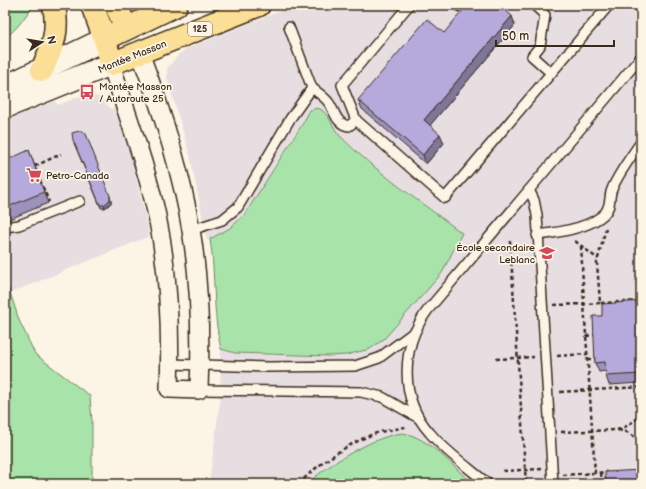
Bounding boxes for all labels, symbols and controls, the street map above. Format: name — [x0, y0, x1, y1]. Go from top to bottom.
north arrow — [22, 22, 62, 62]
road number: 125 — [188, 22, 212, 36]
scale bar — [496, 22, 614, 48]
text: 50 m — [502, 29, 529, 44]
text: N — [44, 35, 59, 45]
street label: Montée Masson — [96, 38, 169, 76]
place label: Montée Masson / Autoroute 25 — [99, 81, 172, 105]
bus stop icon: Montée Masson / Autoroute 25 — [78, 83, 96, 101]
supermarket icon: Petro-Canada — [25, 166, 43, 184]
place label: Petro-Canada — [46, 170, 109, 182]
place label: École secondaire Leblanc — [456, 242, 535, 266]
school or university icon: École secondaire Leblanc — [538, 244, 556, 262]

